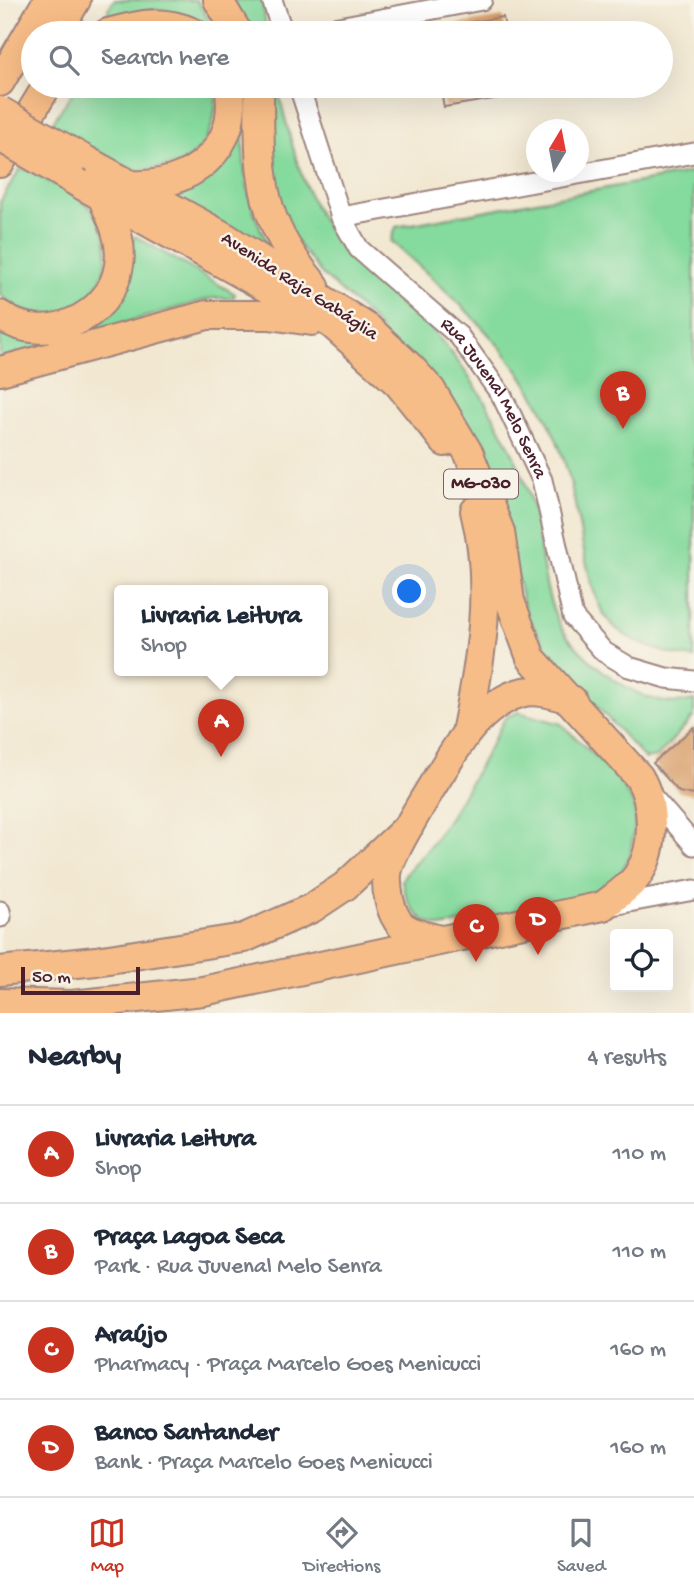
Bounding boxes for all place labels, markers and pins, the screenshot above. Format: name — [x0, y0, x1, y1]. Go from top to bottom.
pin: B — [600, 371, 646, 429]
pin: A — [198, 699, 244, 757]
pin: D — [515, 897, 561, 955]
pin: C — [453, 904, 499, 962]

